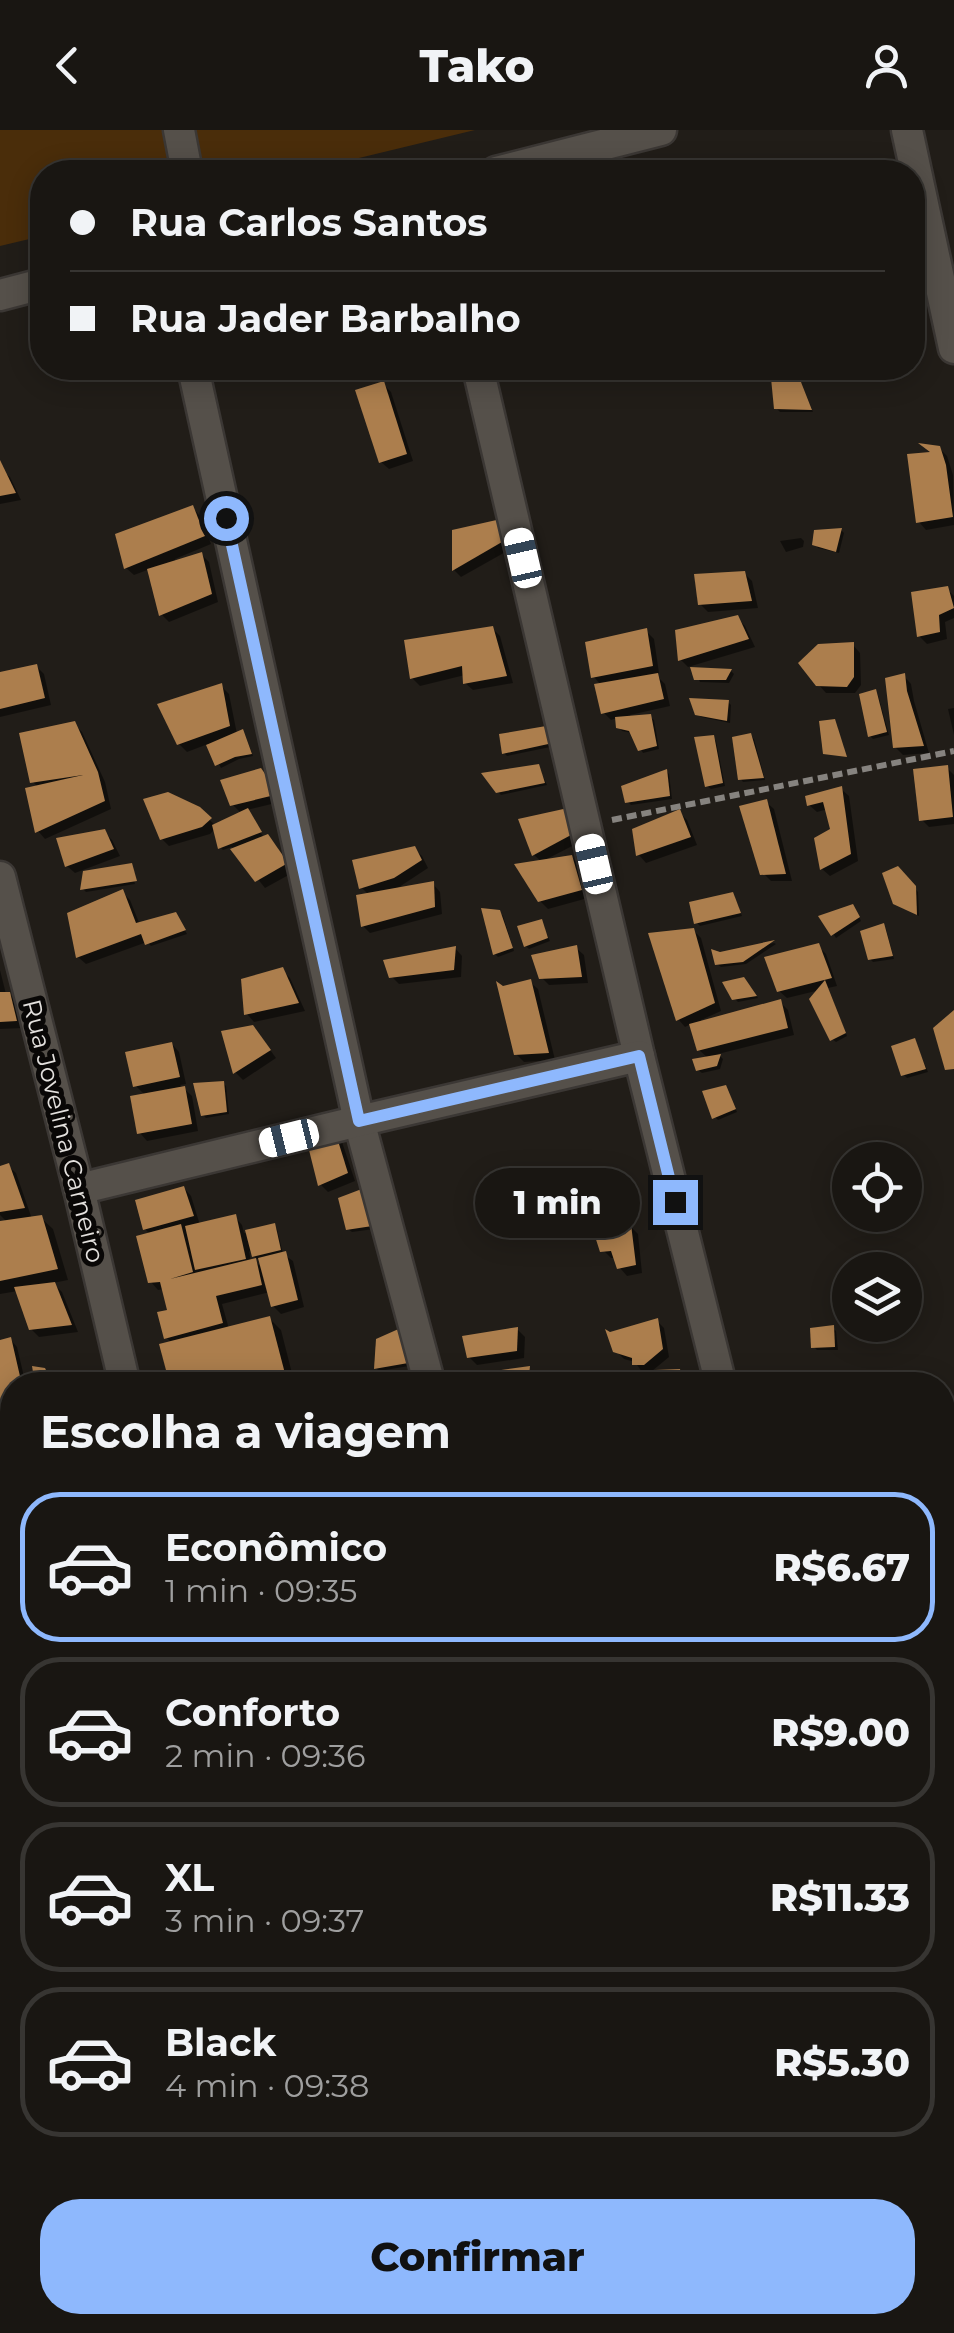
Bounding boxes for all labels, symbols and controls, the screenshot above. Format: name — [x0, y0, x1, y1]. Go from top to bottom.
icon: back — [40, 38, 95, 93]
text: Tako — [419, 38, 535, 93]
icon: person — [859, 38, 914, 93]
text: Rua Carlos Santos — [130, 199, 487, 246]
text: Rua Jader Barbalho — [130, 295, 521, 342]
route start — [204, 496, 249, 541]
car — [502, 525, 544, 591]
car — [573, 831, 615, 897]
street label: Rua Jovelina Carneiro — [17, 996, 111, 1266]
car — [256, 1116, 322, 1160]
map controls — [832, 1142, 922, 1342]
button: locate — [832, 1142, 922, 1232]
callout: 1 min — [475, 1167, 640, 1237]
route end — [653, 1180, 698, 1225]
text: 1 min — [513, 1183, 602, 1222]
button: layers — [832, 1252, 922, 1342]
text: Escolha a viagem — [40, 1404, 451, 1459]
icon: car — [45, 1522, 135, 1612]
text: Econômico — [165, 1524, 387, 1571]
text: R$6.67 — [773, 1544, 910, 1591]
text: 1 min · 09:35 — [165, 1571, 357, 1610]
icon: car — [45, 1687, 135, 1777]
text: Conforto — [165, 1689, 340, 1736]
text: R$9.00 — [771, 1709, 910, 1756]
text: 2 min · 09:36 — [165, 1736, 366, 1775]
icon: car — [45, 1852, 135, 1942]
text: XL — [165, 1854, 214, 1901]
text: R$11.33 — [770, 1874, 910, 1921]
text: 3 min · 09:37 — [165, 1901, 364, 1940]
icon: car — [45, 2017, 135, 2107]
text: Black — [165, 2019, 276, 2066]
text: R$5.30 — [774, 2039, 910, 2086]
text: 4 min · 09:38 — [165, 2066, 369, 2105]
button: Confirmar — [40, 2199, 915, 2314]

